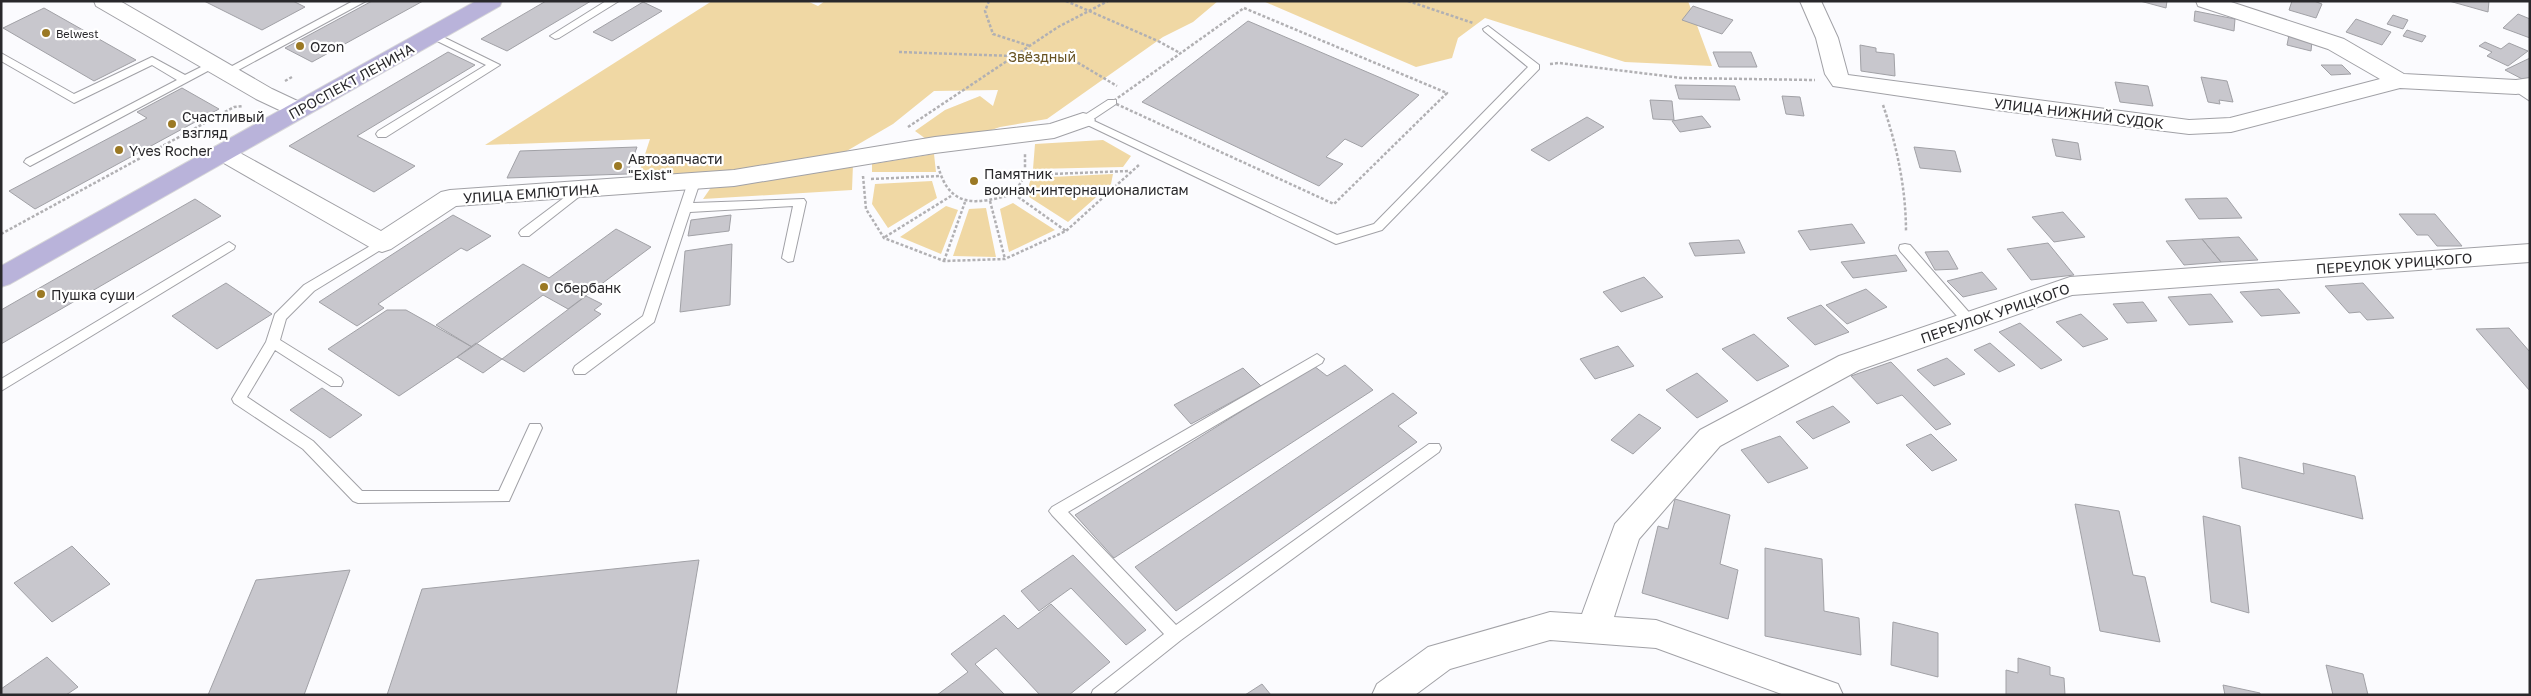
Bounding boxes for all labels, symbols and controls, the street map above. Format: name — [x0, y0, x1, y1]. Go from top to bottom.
marker: Belwest — [40, 27, 52, 39]
place label: Belwest — [56, 27, 99, 40]
place label: Ozon — [310, 38, 344, 55]
street label: ПРОСПЕКТ ЛЕНИНА — [285, 39, 417, 122]
marker: Ozon — [294, 40, 306, 52]
park label: Звёздный — [1008, 48, 1076, 65]
street label: УЛИЦА НИЖНИЙ СУДОК — [1993, 94, 2165, 132]
place label: Счастливый взгляд — [182, 108, 265, 141]
marker: Счастливый взгляд — [166, 118, 178, 130]
place label: Yves Rocher — [129, 142, 213, 159]
marker: Yves Rocher — [113, 144, 125, 156]
place label: Автозапчасти "Exist" — [628, 150, 723, 183]
marker: Автозапчасти "Exist" — [612, 160, 624, 172]
place label: Памятник воинам-интернационалистам — [984, 165, 1189, 198]
marker: Памятник воинам-интернационалистам — [968, 175, 980, 187]
street label: УЛИЦА ЕМЛЮТИНА — [462, 180, 600, 206]
street label: ПЕРЕУЛОК УРИЦКОГО — [2315, 249, 2473, 277]
place label: Сбербанк — [554, 279, 621, 296]
street label: ПЕРЕУЛОК УРИЦКОГО — [1918, 279, 2072, 347]
marker: Сбербанк — [538, 281, 550, 293]
place label: Пушка суши — [51, 286, 135, 303]
marker: Пушка суши — [35, 288, 47, 300]

